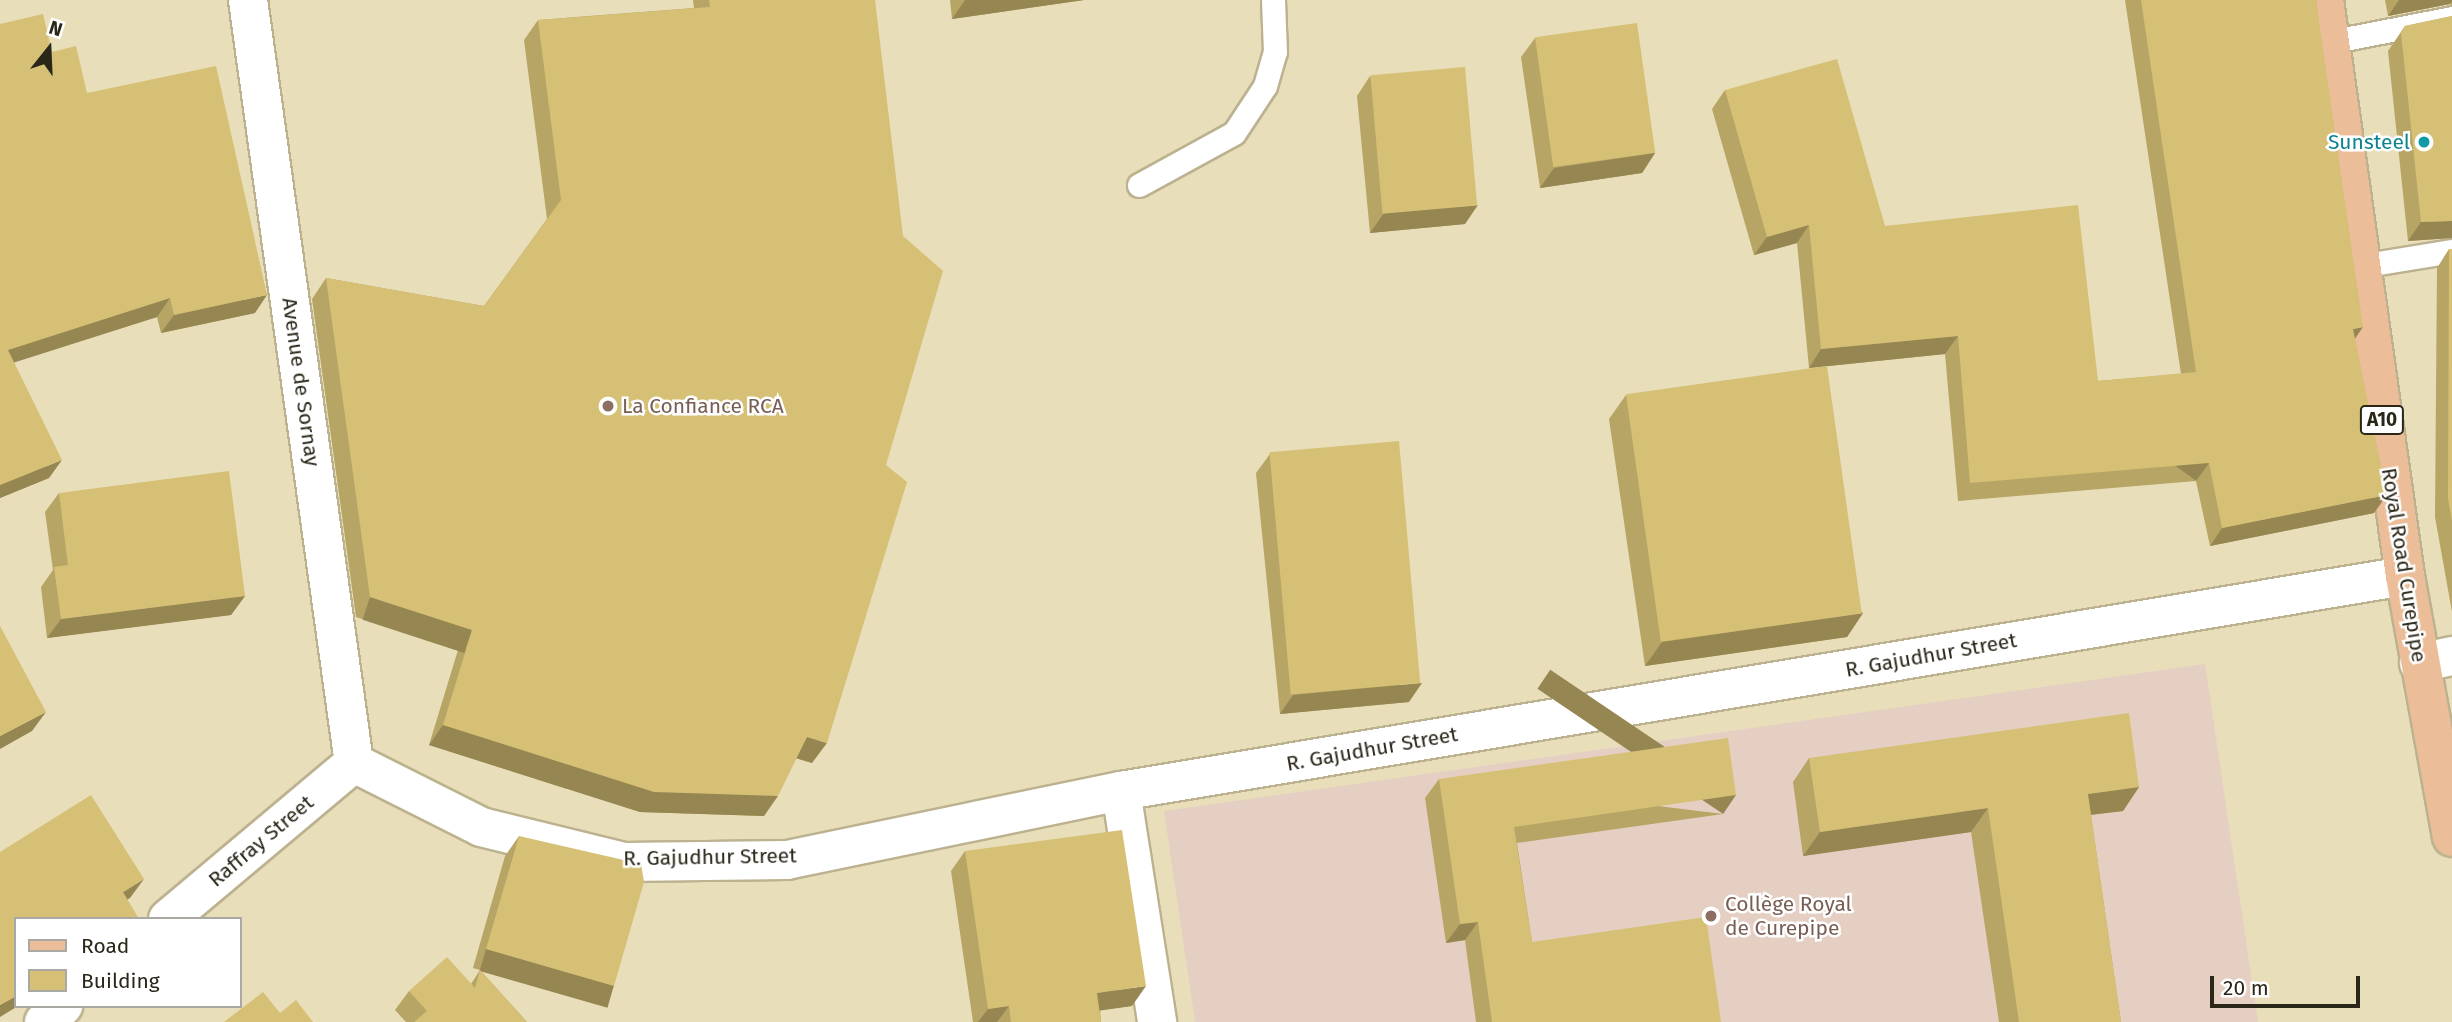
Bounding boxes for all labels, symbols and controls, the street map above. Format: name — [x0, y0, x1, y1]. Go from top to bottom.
north arrow — [14, 14, 84, 84]
text: N — [46, 16, 65, 41]
place label: Sunsteel — [2328, 129, 2410, 155]
marker: Sunsteel — [2416, 134, 2432, 150]
street label: Avenue de Sornay — [277, 296, 325, 468]
place label: La Confiance RCA — [622, 393, 784, 419]
marker: La Confiance RCA — [600, 398, 616, 414]
road number: A10 — [2359, 404, 2405, 436]
street label: Royal Road Curepipe — [2376, 466, 2432, 664]
street label: R. Gajudhur Street — [1843, 628, 2019, 682]
street label: R. Gajudhur Street — [1284, 722, 1460, 776]
street label: Raffray Street — [203, 790, 319, 892]
street label: R. Gajudhur Street — [623, 843, 797, 871]
place label: Collège Royal de Curepipe — [1725, 891, 1852, 941]
marker: Collège Royal de Curepipe — [1703, 908, 1719, 924]
legend — [14, 917, 242, 1008]
text: Road — [81, 933, 129, 959]
scale bar — [2214, 962, 2364, 1006]
text: Building — [81, 968, 160, 994]
text: 20 m — [2223, 975, 2269, 1001]

